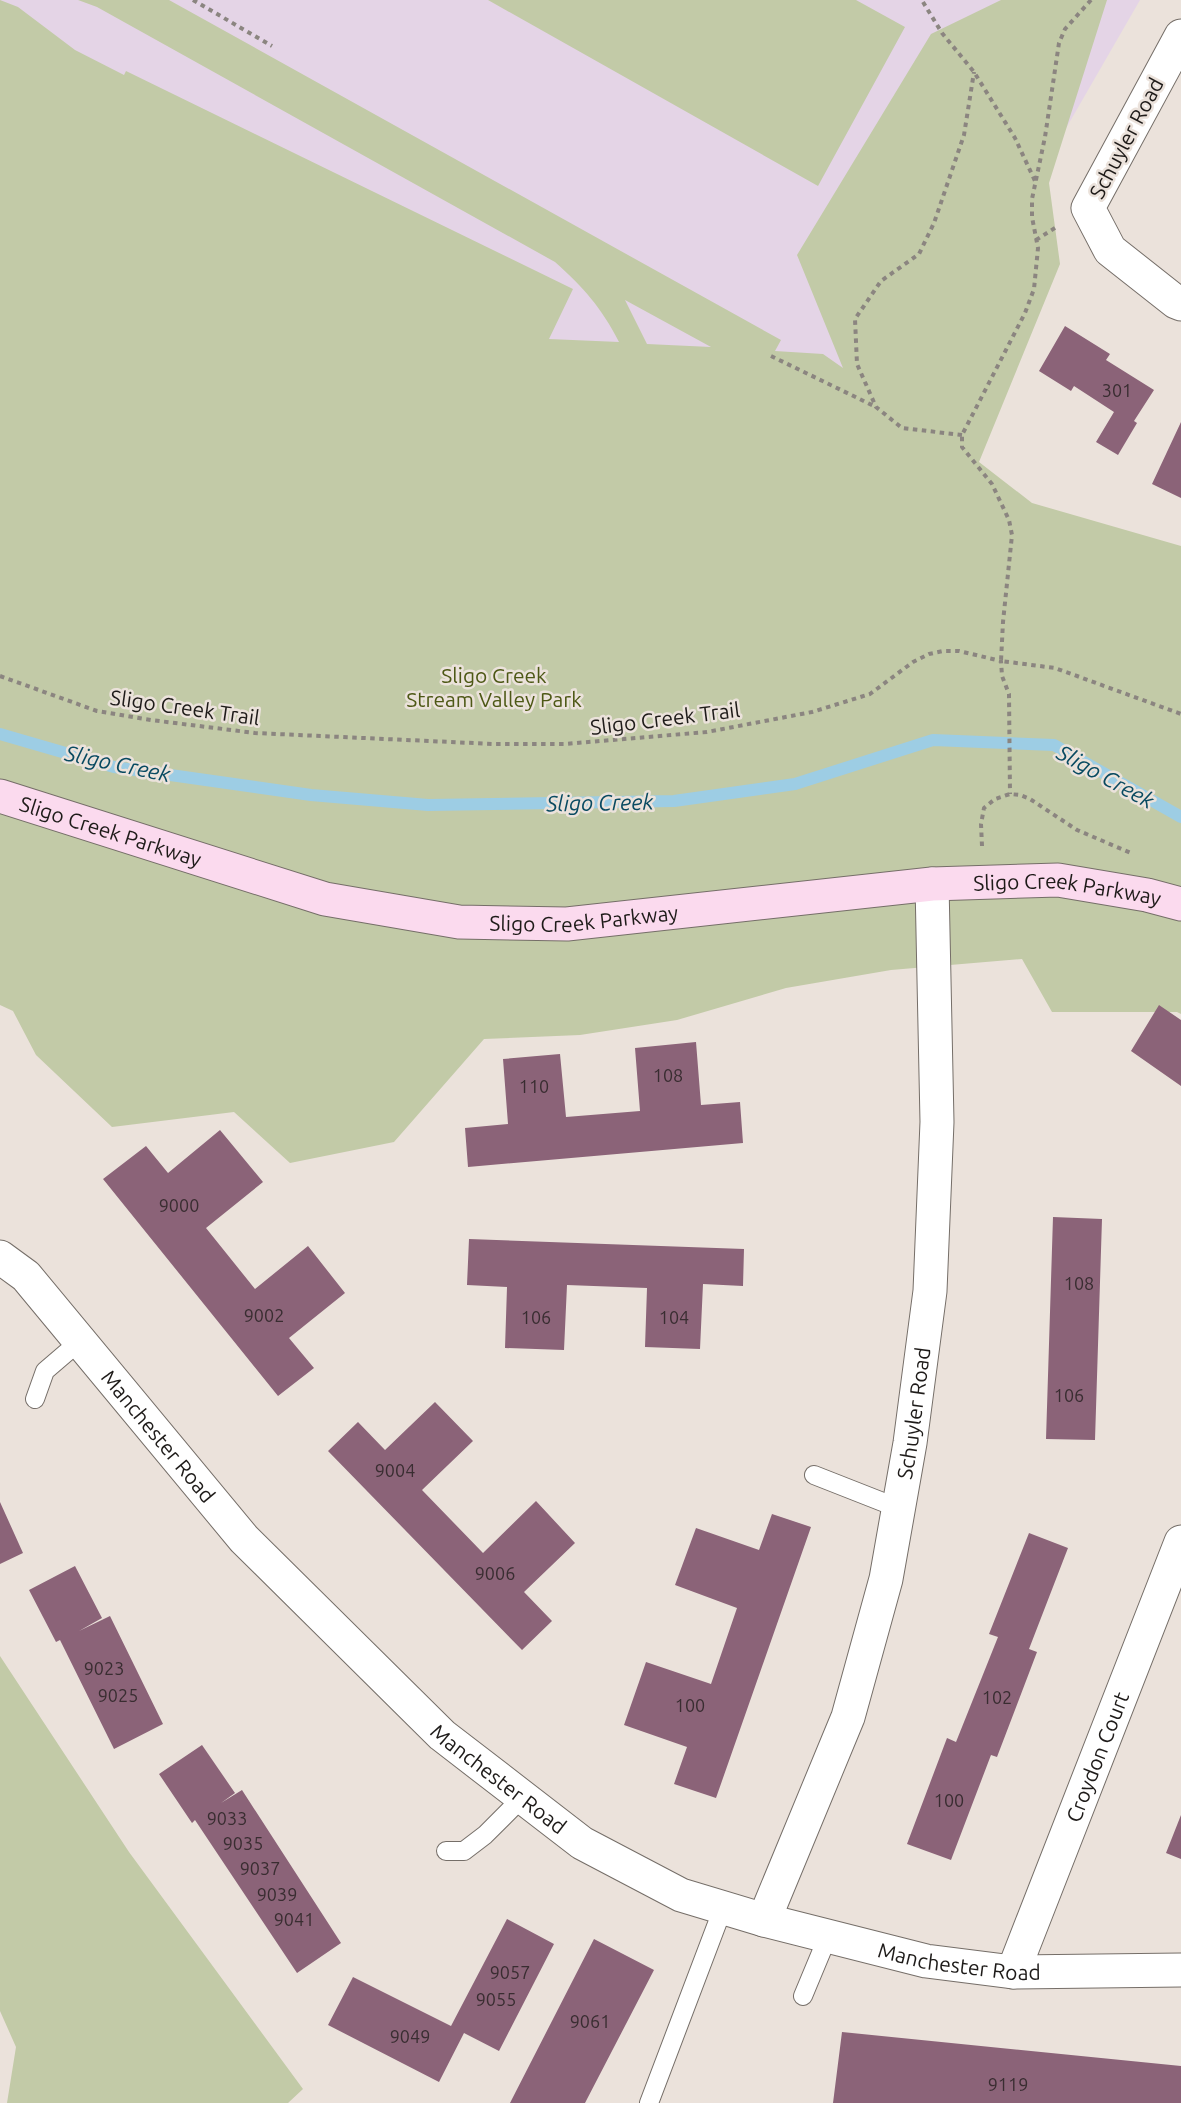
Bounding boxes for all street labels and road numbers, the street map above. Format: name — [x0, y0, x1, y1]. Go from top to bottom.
street label: Schuyler Road — [1084, 74, 1168, 202]
street label: Sligo Creek Trail — [109, 685, 261, 729]
street label: Sligo Creek Trail — [589, 697, 741, 739]
street label: Sligo Creek Parkway — [17, 791, 204, 871]
street label: Sligo Creek Parkway — [973, 868, 1164, 910]
street label: Sligo Creek Parkway — [489, 900, 679, 936]
street label: Schuyler Road — [892, 1346, 935, 1481]
street label: Manchester Road — [97, 1365, 220, 1507]
street label: Croydon Court — [1061, 1688, 1133, 1825]
street label: Manchester Road — [426, 1719, 571, 1838]
street label: Manchester Road — [875, 1937, 1041, 1984]

